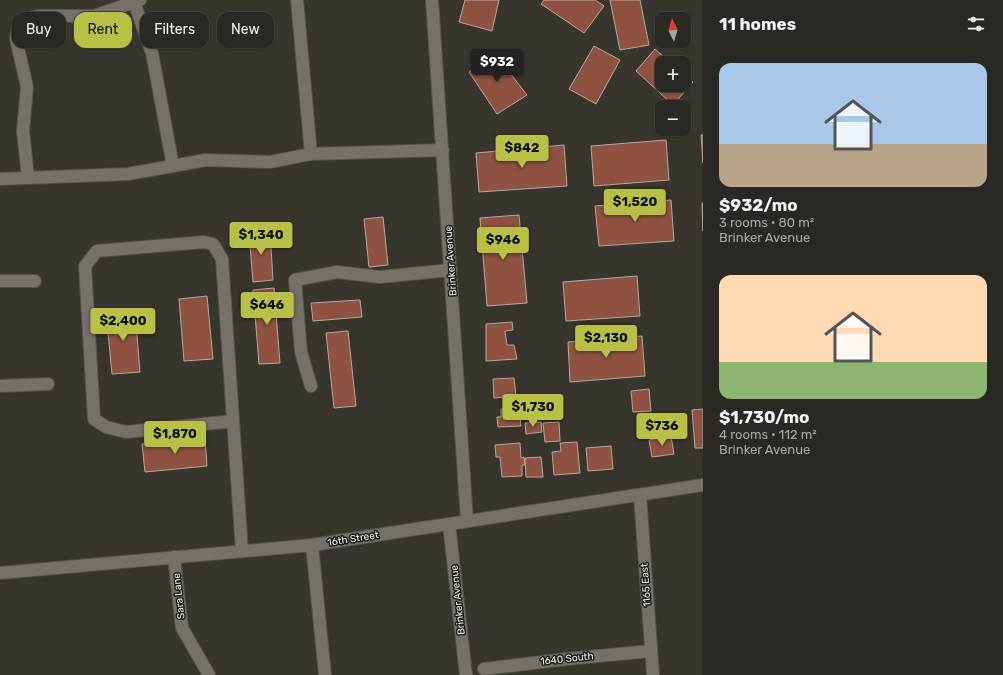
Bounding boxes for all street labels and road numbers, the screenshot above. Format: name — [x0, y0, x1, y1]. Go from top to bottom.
street label: Brinker Avenue — [443, 225, 459, 296]
street label: 16th Street — [327, 529, 380, 549]
street label: 1165 East — [638, 563, 654, 607]
street label: Brinker Avenue — [448, 564, 468, 636]
street label: Sara Lane — [171, 572, 187, 620]
street label: 1640 South — [540, 650, 594, 668]

